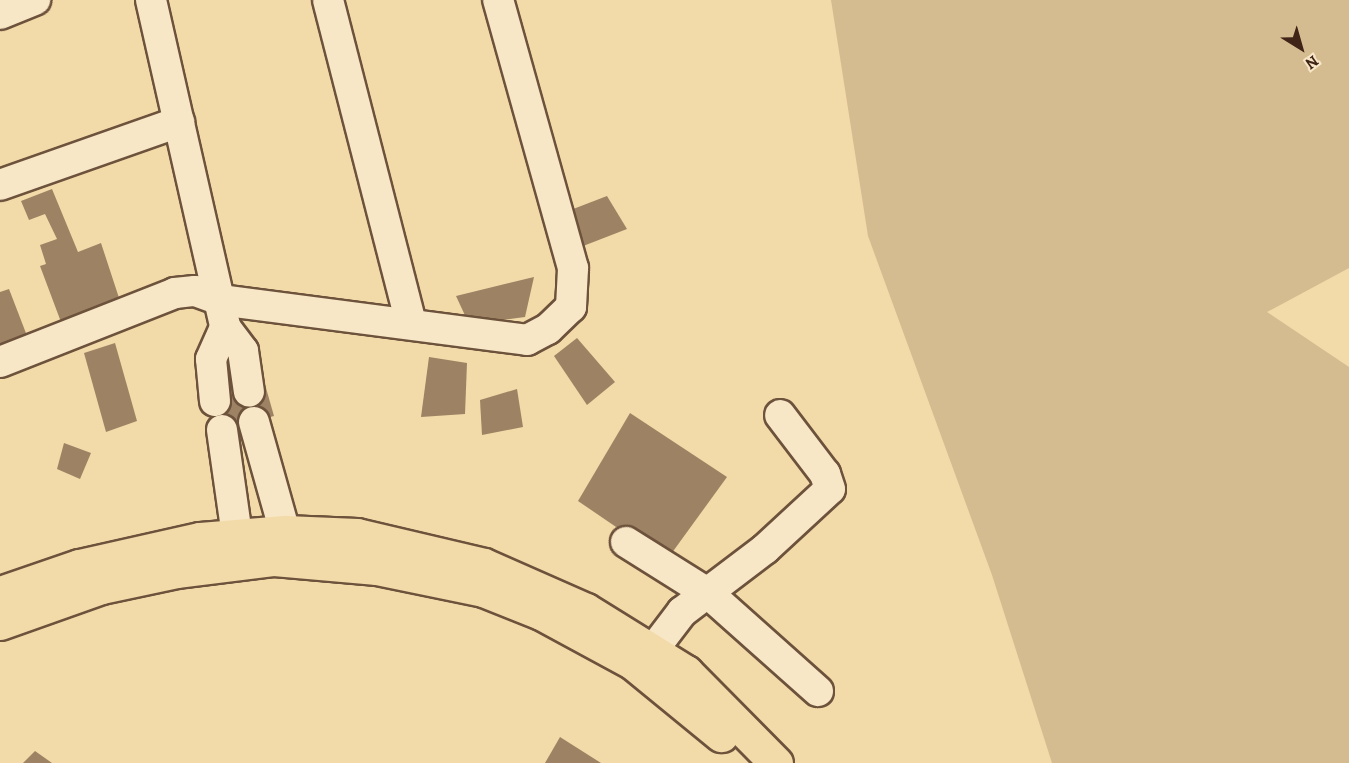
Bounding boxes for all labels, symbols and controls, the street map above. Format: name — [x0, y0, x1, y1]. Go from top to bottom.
north arrow — [1271, 18, 1331, 78]
text: N — [1301, 50, 1323, 75]

